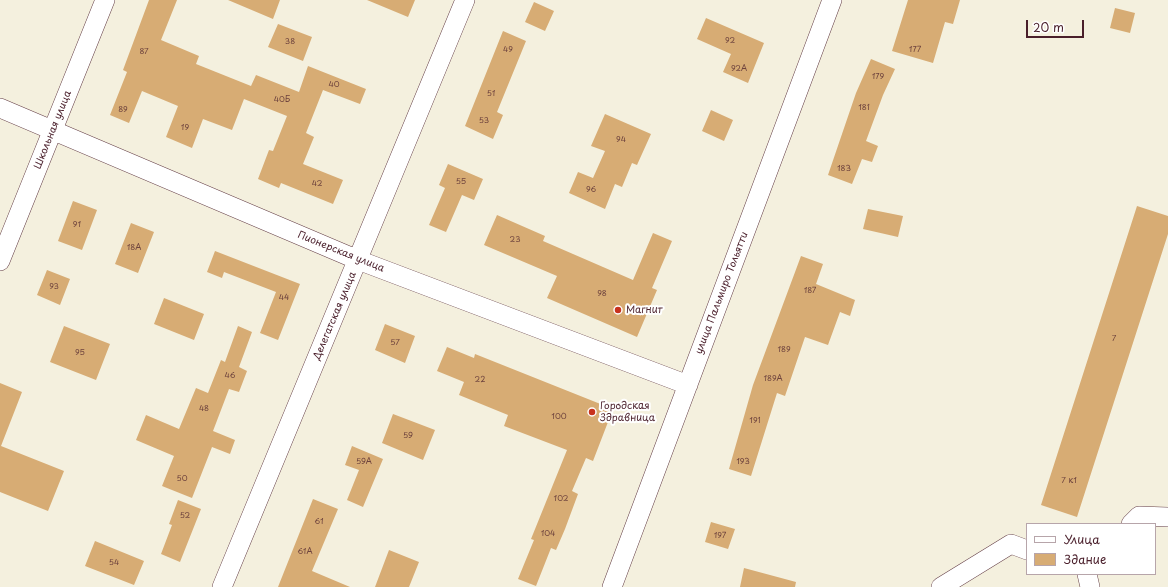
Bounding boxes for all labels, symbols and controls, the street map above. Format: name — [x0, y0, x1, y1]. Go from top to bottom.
scale bar — [1028, 12, 1086, 38]
text: 20 m — [1033, 18, 1064, 36]
house number: 92 — [725, 36, 735, 46]
house number: 38 — [285, 37, 295, 47]
house number: 49 — [503, 45, 513, 55]
house number: 177 — [909, 45, 921, 55]
house number: 87 — [139, 47, 149, 57]
house number: 92А — [731, 64, 747, 74]
house number: 179 — [872, 72, 884, 82]
house number: 40 — [328, 80, 340, 90]
street label: Школьная улица — [32, 89, 74, 171]
house number: 51 — [487, 89, 495, 99]
house number: 40Б — [274, 95, 290, 105]
house number: 181 — [858, 103, 870, 113]
house number: 89 — [118, 105, 128, 115]
house number: 53 — [479, 116, 489, 126]
house number: 19 — [181, 123, 189, 133]
house number: 94 — [616, 135, 626, 145]
house number: 183 — [837, 164, 851, 174]
house number: 55 — [456, 177, 466, 187]
house number: 42 — [312, 179, 322, 189]
house number: 96 — [586, 185, 596, 195]
house number: 91 — [73, 220, 81, 230]
street label: Пионерская улица — [296, 229, 386, 275]
street label: улица Пальмиро Тольятти — [693, 230, 751, 356]
house number: 23 — [510, 235, 520, 245]
house number: 18А — [127, 243, 141, 253]
street label: Делегатская улица — [311, 270, 359, 362]
house number: 93 — [49, 282, 59, 292]
house number: 187 — [804, 286, 816, 296]
house number: 98 — [597, 289, 607, 299]
house number: 44 — [279, 293, 289, 303]
place label: Магнит — [626, 304, 663, 316]
marker: Магнит — [613, 305, 623, 315]
house number: 7 — [1112, 334, 1116, 344]
house number: 57 — [390, 338, 400, 348]
house number: 189 — [777, 345, 791, 355]
house number: 95 — [75, 348, 85, 358]
house number: 46 — [225, 371, 235, 381]
house number: 189А — [763, 374, 783, 384]
house number: 22 — [475, 375, 485, 385]
place label: Городская Здравница — [600, 400, 655, 424]
house number: 48 — [199, 404, 209, 414]
marker: Городская Здравница — [587, 407, 597, 417]
house number: 100 — [551, 412, 567, 422]
house number: 191 — [749, 416, 761, 426]
house number: 59 — [403, 431, 413, 441]
house number: 59А — [356, 457, 372, 467]
house number: 193 — [736, 457, 750, 467]
house number: 50 — [177, 474, 187, 484]
house number: 7 к1 — [1061, 476, 1077, 486]
house number: 102 — [554, 494, 568, 504]
house number: 52 — [180, 511, 190, 521]
house number: 61 — [315, 517, 323, 527]
legend — [1026, 523, 1156, 575]
house number: 104 — [541, 529, 555, 539]
text: Улица — [1064, 530, 1100, 548]
house number: 197 — [714, 531, 726, 541]
house number: 61А — [297, 547, 313, 557]
text: Здание — [1064, 550, 1106, 568]
house number: 54 — [109, 558, 119, 568]

